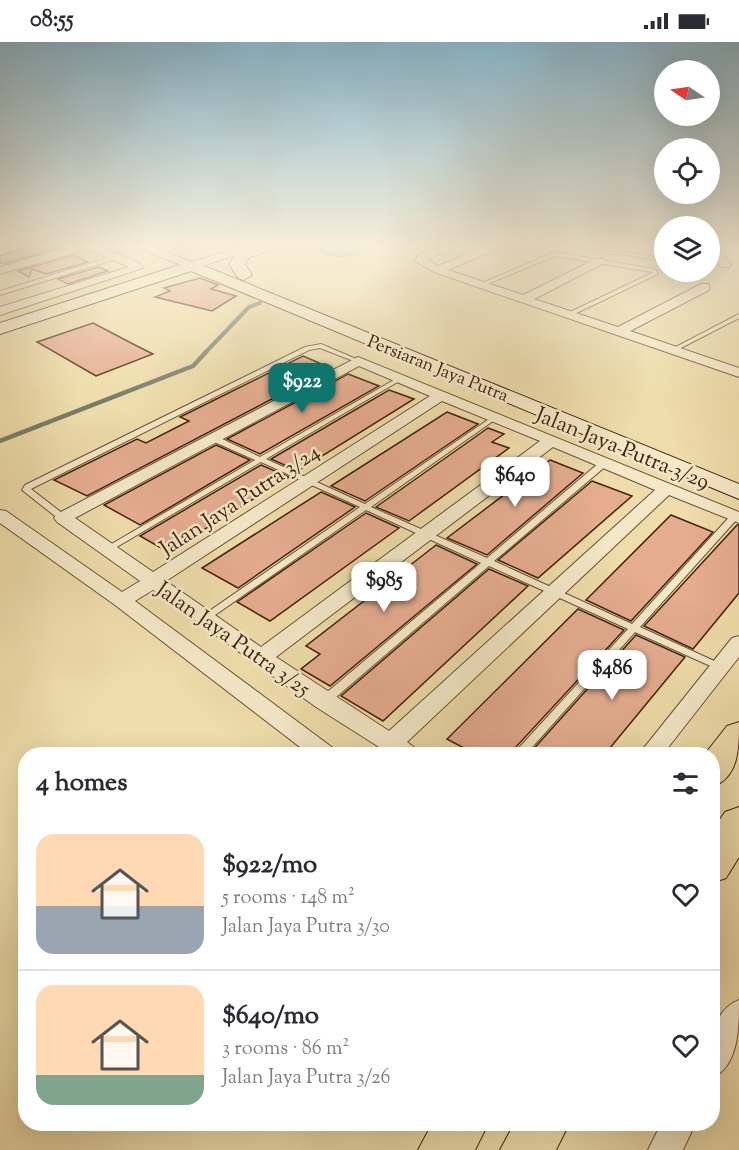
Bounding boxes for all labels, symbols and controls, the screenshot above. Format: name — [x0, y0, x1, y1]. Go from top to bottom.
text: 08:55 — [30, 5, 74, 37]
north arrow — [654, 60, 720, 126]
map controls — [654, 60, 720, 282]
button: locate — [654, 138, 720, 204]
button: layers — [654, 216, 720, 282]
street label: Persiaran Jaya Putra — [363, 330, 512, 410]
pin: $922 — [266, 363, 338, 414]
text: $922 — [282, 368, 322, 397]
street label: Jalan Jaya Putra 3/29 — [529, 400, 714, 499]
street label: Jalan Jaya Putra 3/24 — [153, 438, 327, 566]
pin: $640 — [479, 457, 551, 508]
text: $640 — [495, 462, 535, 491]
pin: $985 — [348, 562, 420, 613]
text: $985 — [365, 567, 403, 596]
street label: Jalan Jaya Putra 3/25 — [148, 575, 316, 706]
pin: $486 — [576, 650, 648, 701]
text: $486 — [592, 655, 632, 684]
text: 4 homes — [36, 765, 127, 802]
icon: filters — [669, 767, 702, 800]
text: $922/mo — [222, 847, 317, 884]
icon: home — [84, 858, 156, 930]
icon: heart — [669, 878, 702, 911]
text: 5 rooms · 148 m² — [222, 884, 355, 913]
text: Jalan Jaya Putra 3/30 — [222, 913, 390, 942]
text: $640/mo — [222, 998, 319, 1035]
icon: home — [84, 1009, 156, 1081]
icon: heart — [669, 1029, 702, 1062]
text: 3 rooms · 86 m² — [222, 1035, 349, 1064]
text: Jalan Jaya Putra 3/26 — [222, 1064, 391, 1093]

